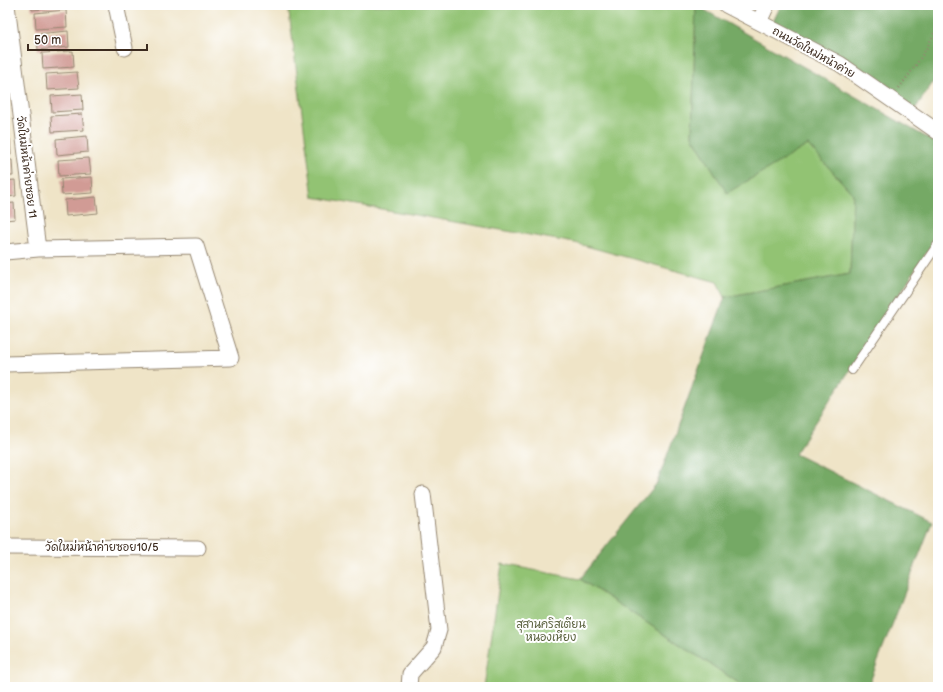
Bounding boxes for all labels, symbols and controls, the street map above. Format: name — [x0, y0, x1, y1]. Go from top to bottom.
street label: ถนนวัดใหม่หน้าค่าย — [770, 23, 858, 81]
scale bar — [28, 26, 147, 52]
text: 50 m — [34, 33, 61, 48]
street label: วัดใหม่หน้าค่ายซอย 11 — [14, 115, 41, 219]
street label: วัดใหม่หน้าค่ายซอย10/5 — [45, 539, 159, 554]
park label: สุสานคริสเตียน หนองเหียง — [516, 617, 586, 644]

